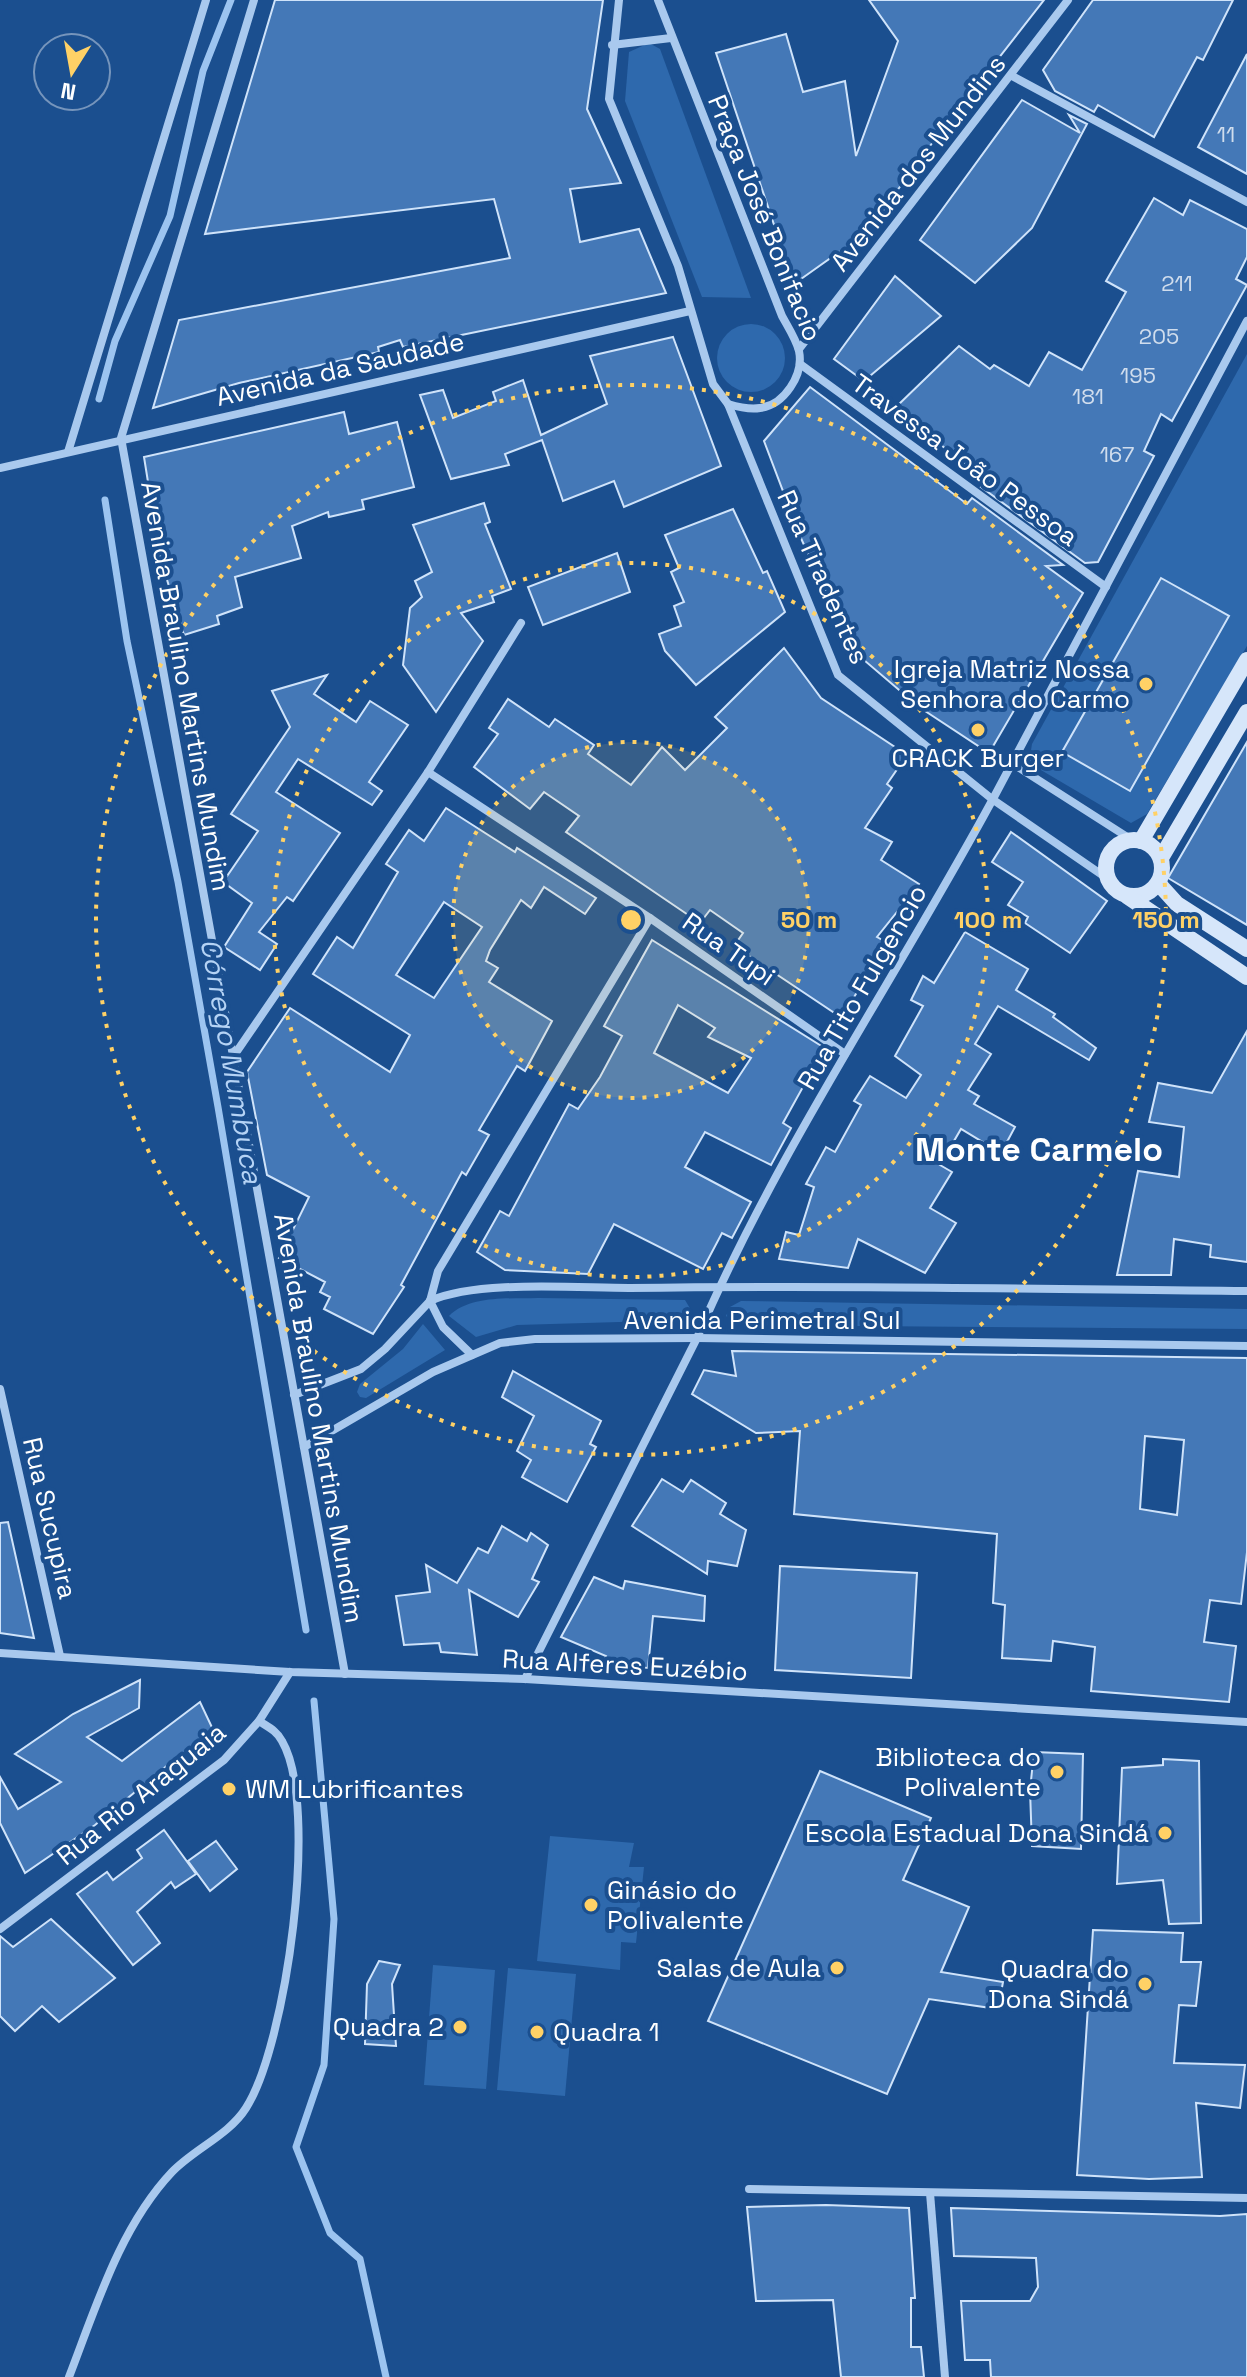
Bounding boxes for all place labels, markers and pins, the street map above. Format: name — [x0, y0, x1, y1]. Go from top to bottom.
place label: Igreja Matriz Nossa Senhora do Carmo — [894, 652, 1130, 716]
marker: Igreja Matriz Nossa Senhora do Carmo — [1137, 675, 1155, 693]
marker: CRACK Burger — [969, 721, 987, 739]
place label: CRACK Burger — [892, 741, 1064, 775]
centre of rings — [617, 906, 645, 934]
place label: Biblioteca do Polivalente — [876, 1740, 1041, 1804]
marker: Biblioteca do Polivalente — [1048, 1763, 1066, 1781]
place label: WM Lubrificantes — [245, 1772, 464, 1806]
marker: WM Lubrificantes — [220, 1780, 238, 1798]
place label: Escola Estadual Dona Sindá — [805, 1816, 1149, 1850]
marker: Escola Estadual Dona Sindá — [1156, 1824, 1174, 1842]
place label: Ginásio do Polivalente — [607, 1873, 744, 1937]
marker: Ginásio do Polivalente — [582, 1896, 600, 1914]
place label: Salas de Aula — [656, 1951, 821, 1985]
place label: Quadra do Dona Sindá — [988, 1952, 1129, 2016]
marker: Salas de Aula — [828, 1959, 846, 1977]
marker: Quadra do Dona Sindá — [1136, 1975, 1154, 1993]
place label: Quadra 2 — [333, 2010, 444, 2044]
place label: Quadra 1 — [553, 2015, 660, 2049]
marker: Quadra 2 — [451, 2018, 469, 2036]
marker: Quadra 1 — [528, 2023, 546, 2041]

